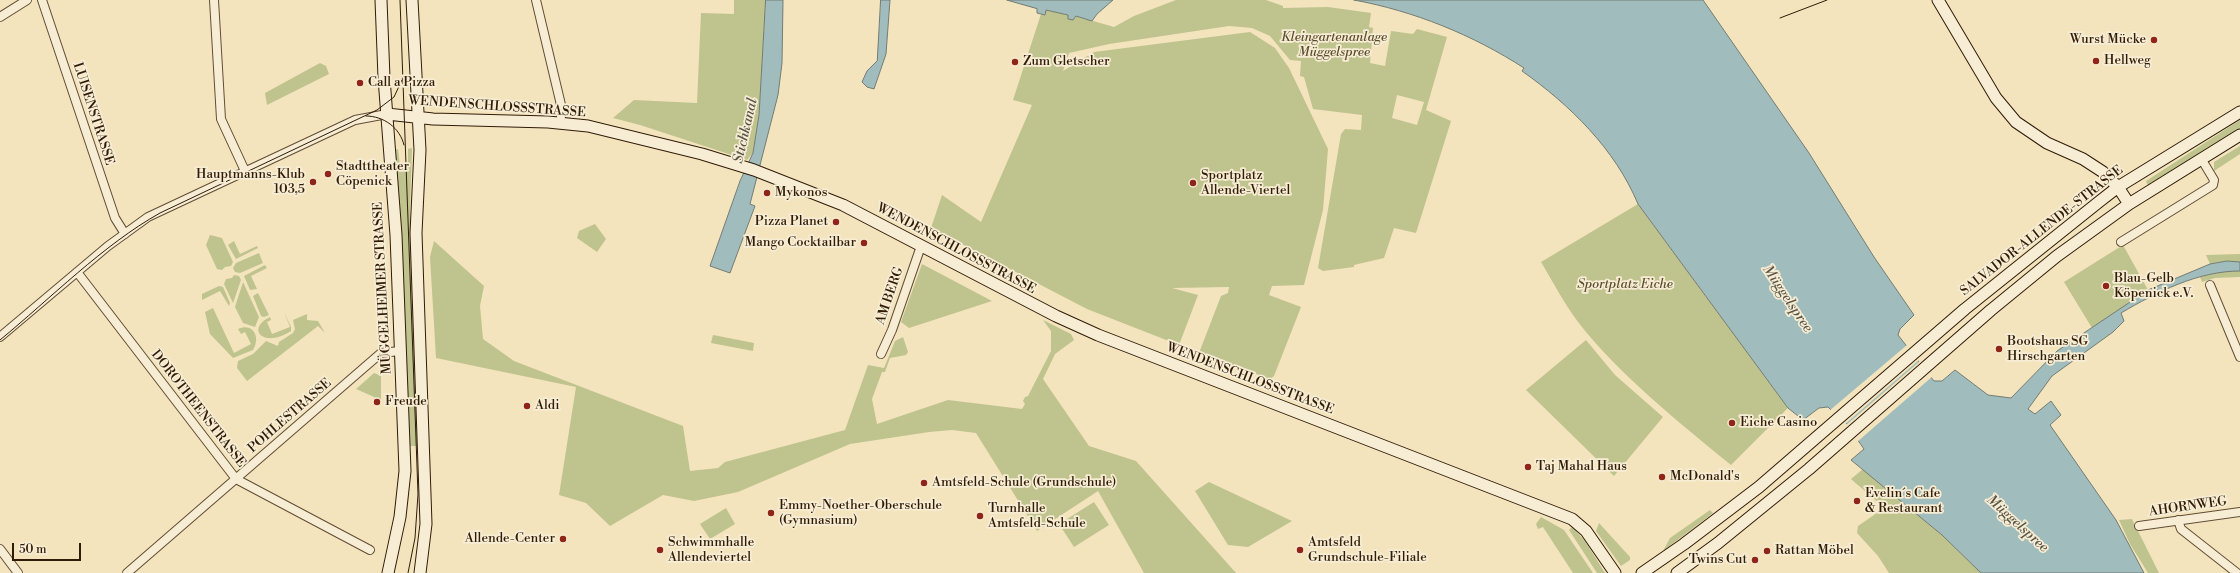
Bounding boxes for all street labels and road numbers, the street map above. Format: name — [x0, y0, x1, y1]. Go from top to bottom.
street label: LUISENSTRASSE — [69, 61, 117, 167]
street label: WENDENSCHLOSSSTRASSE — [408, 93, 586, 121]
street label: SALVADOR-ALLENDE-STRASSE — [1958, 163, 2126, 299]
street label: WENDENSCHLOSSSTRASSE — [874, 200, 1038, 298]
street label: MÜGGELHEIMER STRASSE — [371, 201, 395, 375]
street label: AM BERG — [873, 265, 907, 327]
street label: WENDENSCHLOSSSTRASSE — [1164, 340, 1336, 418]
street label: DOROTHEENSTRASSE — [147, 347, 249, 471]
street label: POHLESTRASSE — [245, 376, 335, 456]
street label: AHORNWEG — [2148, 494, 2228, 520]

